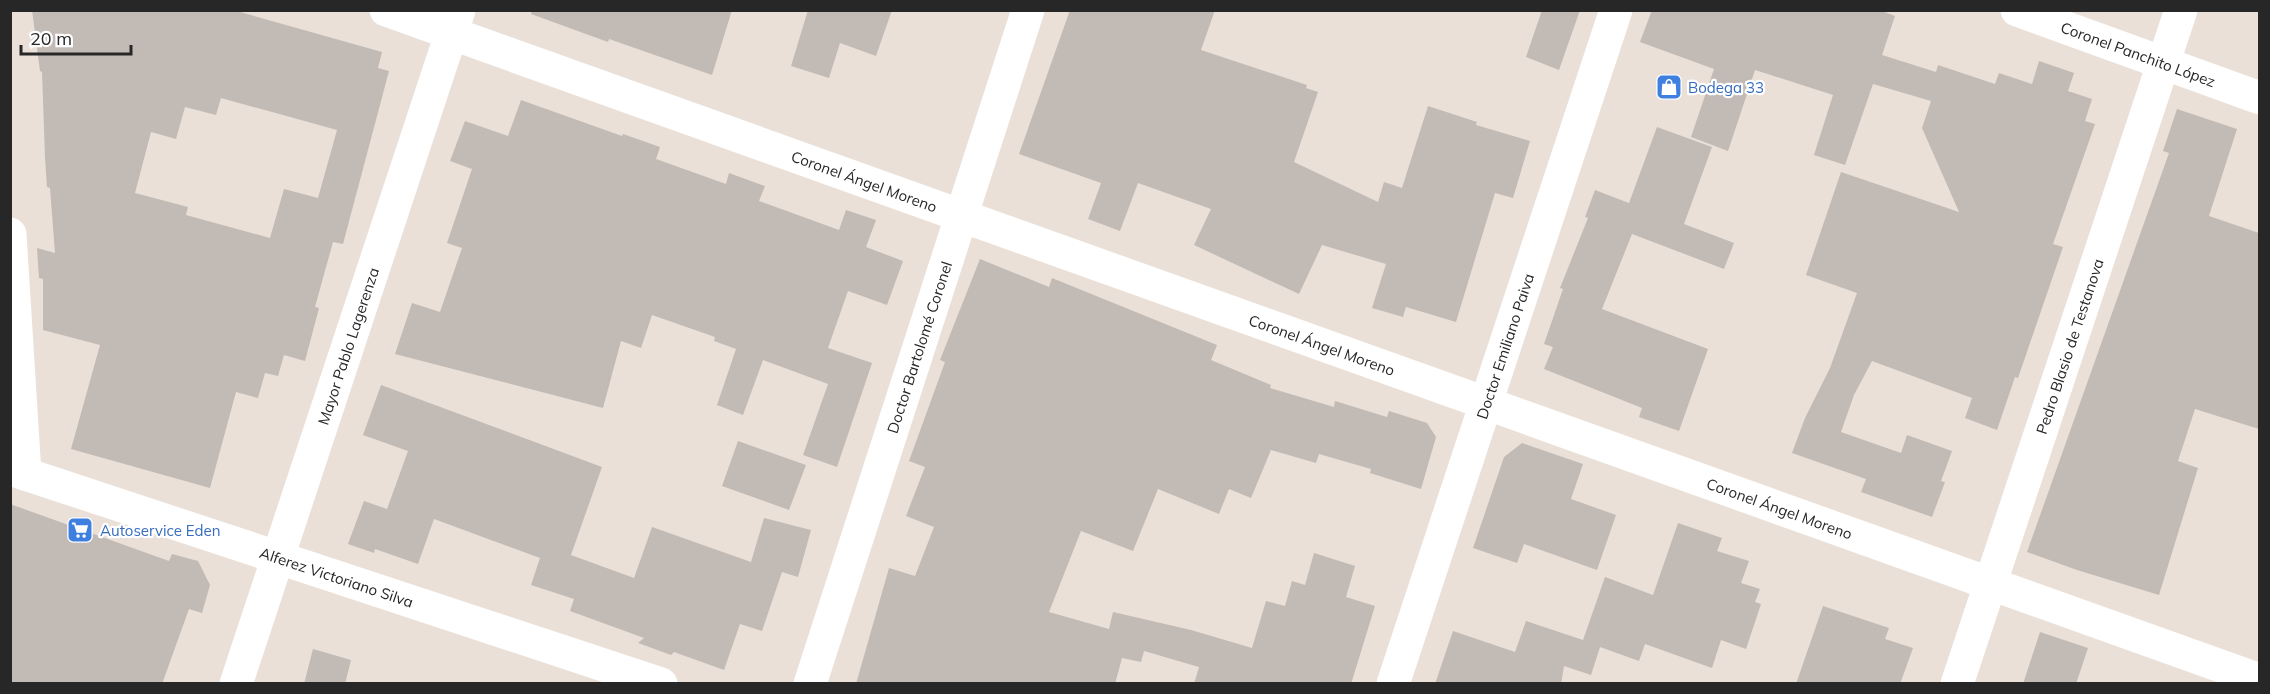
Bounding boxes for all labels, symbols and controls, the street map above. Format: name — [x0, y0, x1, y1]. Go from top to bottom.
street label: Coronel Panchito López — [2058, 17, 2218, 91]
scale bar — [21, 18, 130, 56]
text: 20 m — [30, 27, 72, 50]
shop icon: Bodega 33 — [1654, 72, 1684, 102]
place label: Bodega 33 — [1688, 78, 1764, 97]
street label: Coronel Ángel Moreno — [789, 146, 940, 216]
street label: Pedro Blasio de Testanova — [2031, 256, 2107, 436]
street label: Doctor Bartolomé Coronel — [882, 259, 956, 435]
street label: Mayor Pablo Lagerenza — [313, 265, 383, 427]
street label: Doctor Emiliano Paiva — [1472, 271, 1538, 421]
street label: Coronel Ángel Moreno — [1246, 310, 1398, 379]
street label: Coronel Ángel Moreno — [1704, 473, 1855, 543]
supermarket icon: Autoservice Eden — [65, 515, 95, 545]
place label: Autoservice Eden — [100, 521, 221, 540]
street label: Alferez Victoriano Silva — [257, 543, 416, 611]

